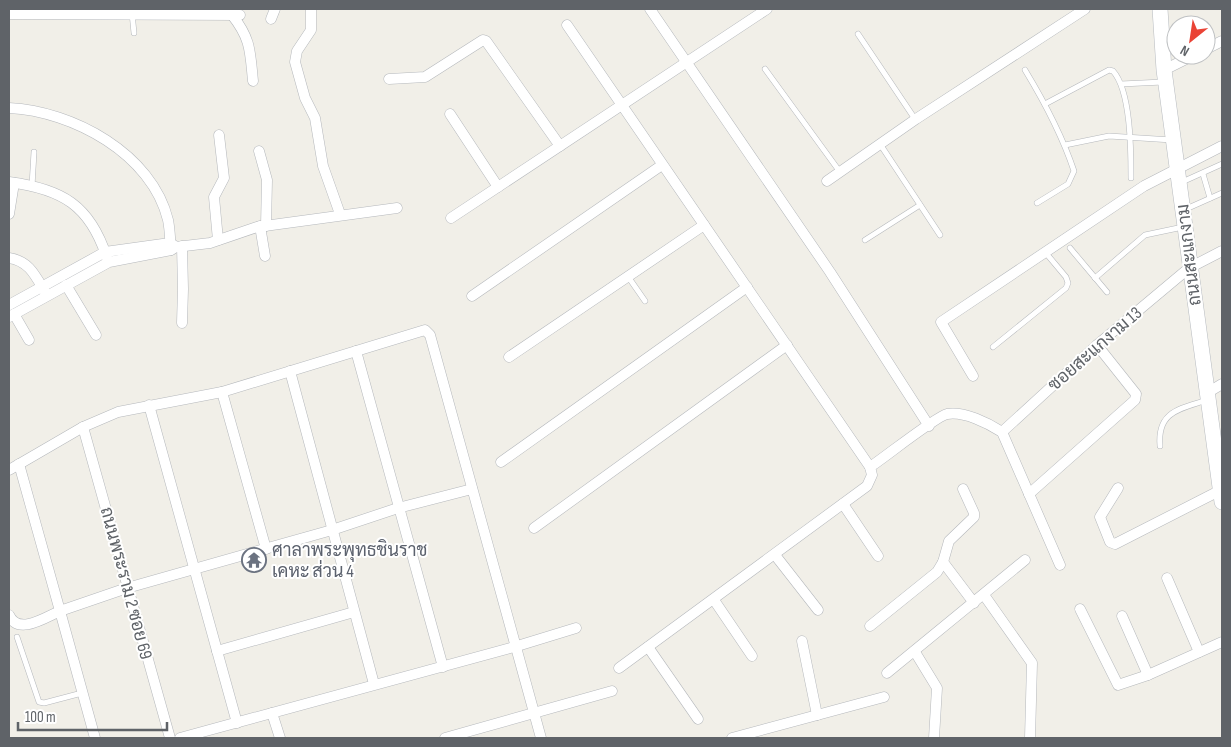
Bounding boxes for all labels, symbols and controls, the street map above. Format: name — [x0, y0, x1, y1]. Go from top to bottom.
north arrow — [1166, 15, 1216, 65]
text: N — [1177, 42, 1192, 60]
street label: ถนนสะแกงาม — [1172, 203, 1206, 307]
street label: ซอยสะแกงาม 13 — [1044, 303, 1146, 395]
street label: ถนนพระราม 2 ซอย 69 — [96, 505, 156, 662]
place label: ศาลาพระพุทธชินราช เคหะ ส่วน 4 — [272, 539, 427, 582]
temple icon: ศาลาพระพุทธชินราช เคหะ ส่วน 4 — [241, 547, 267, 573]
scale bar — [18, 700, 166, 732]
text: 100 m — [25, 708, 56, 727]

